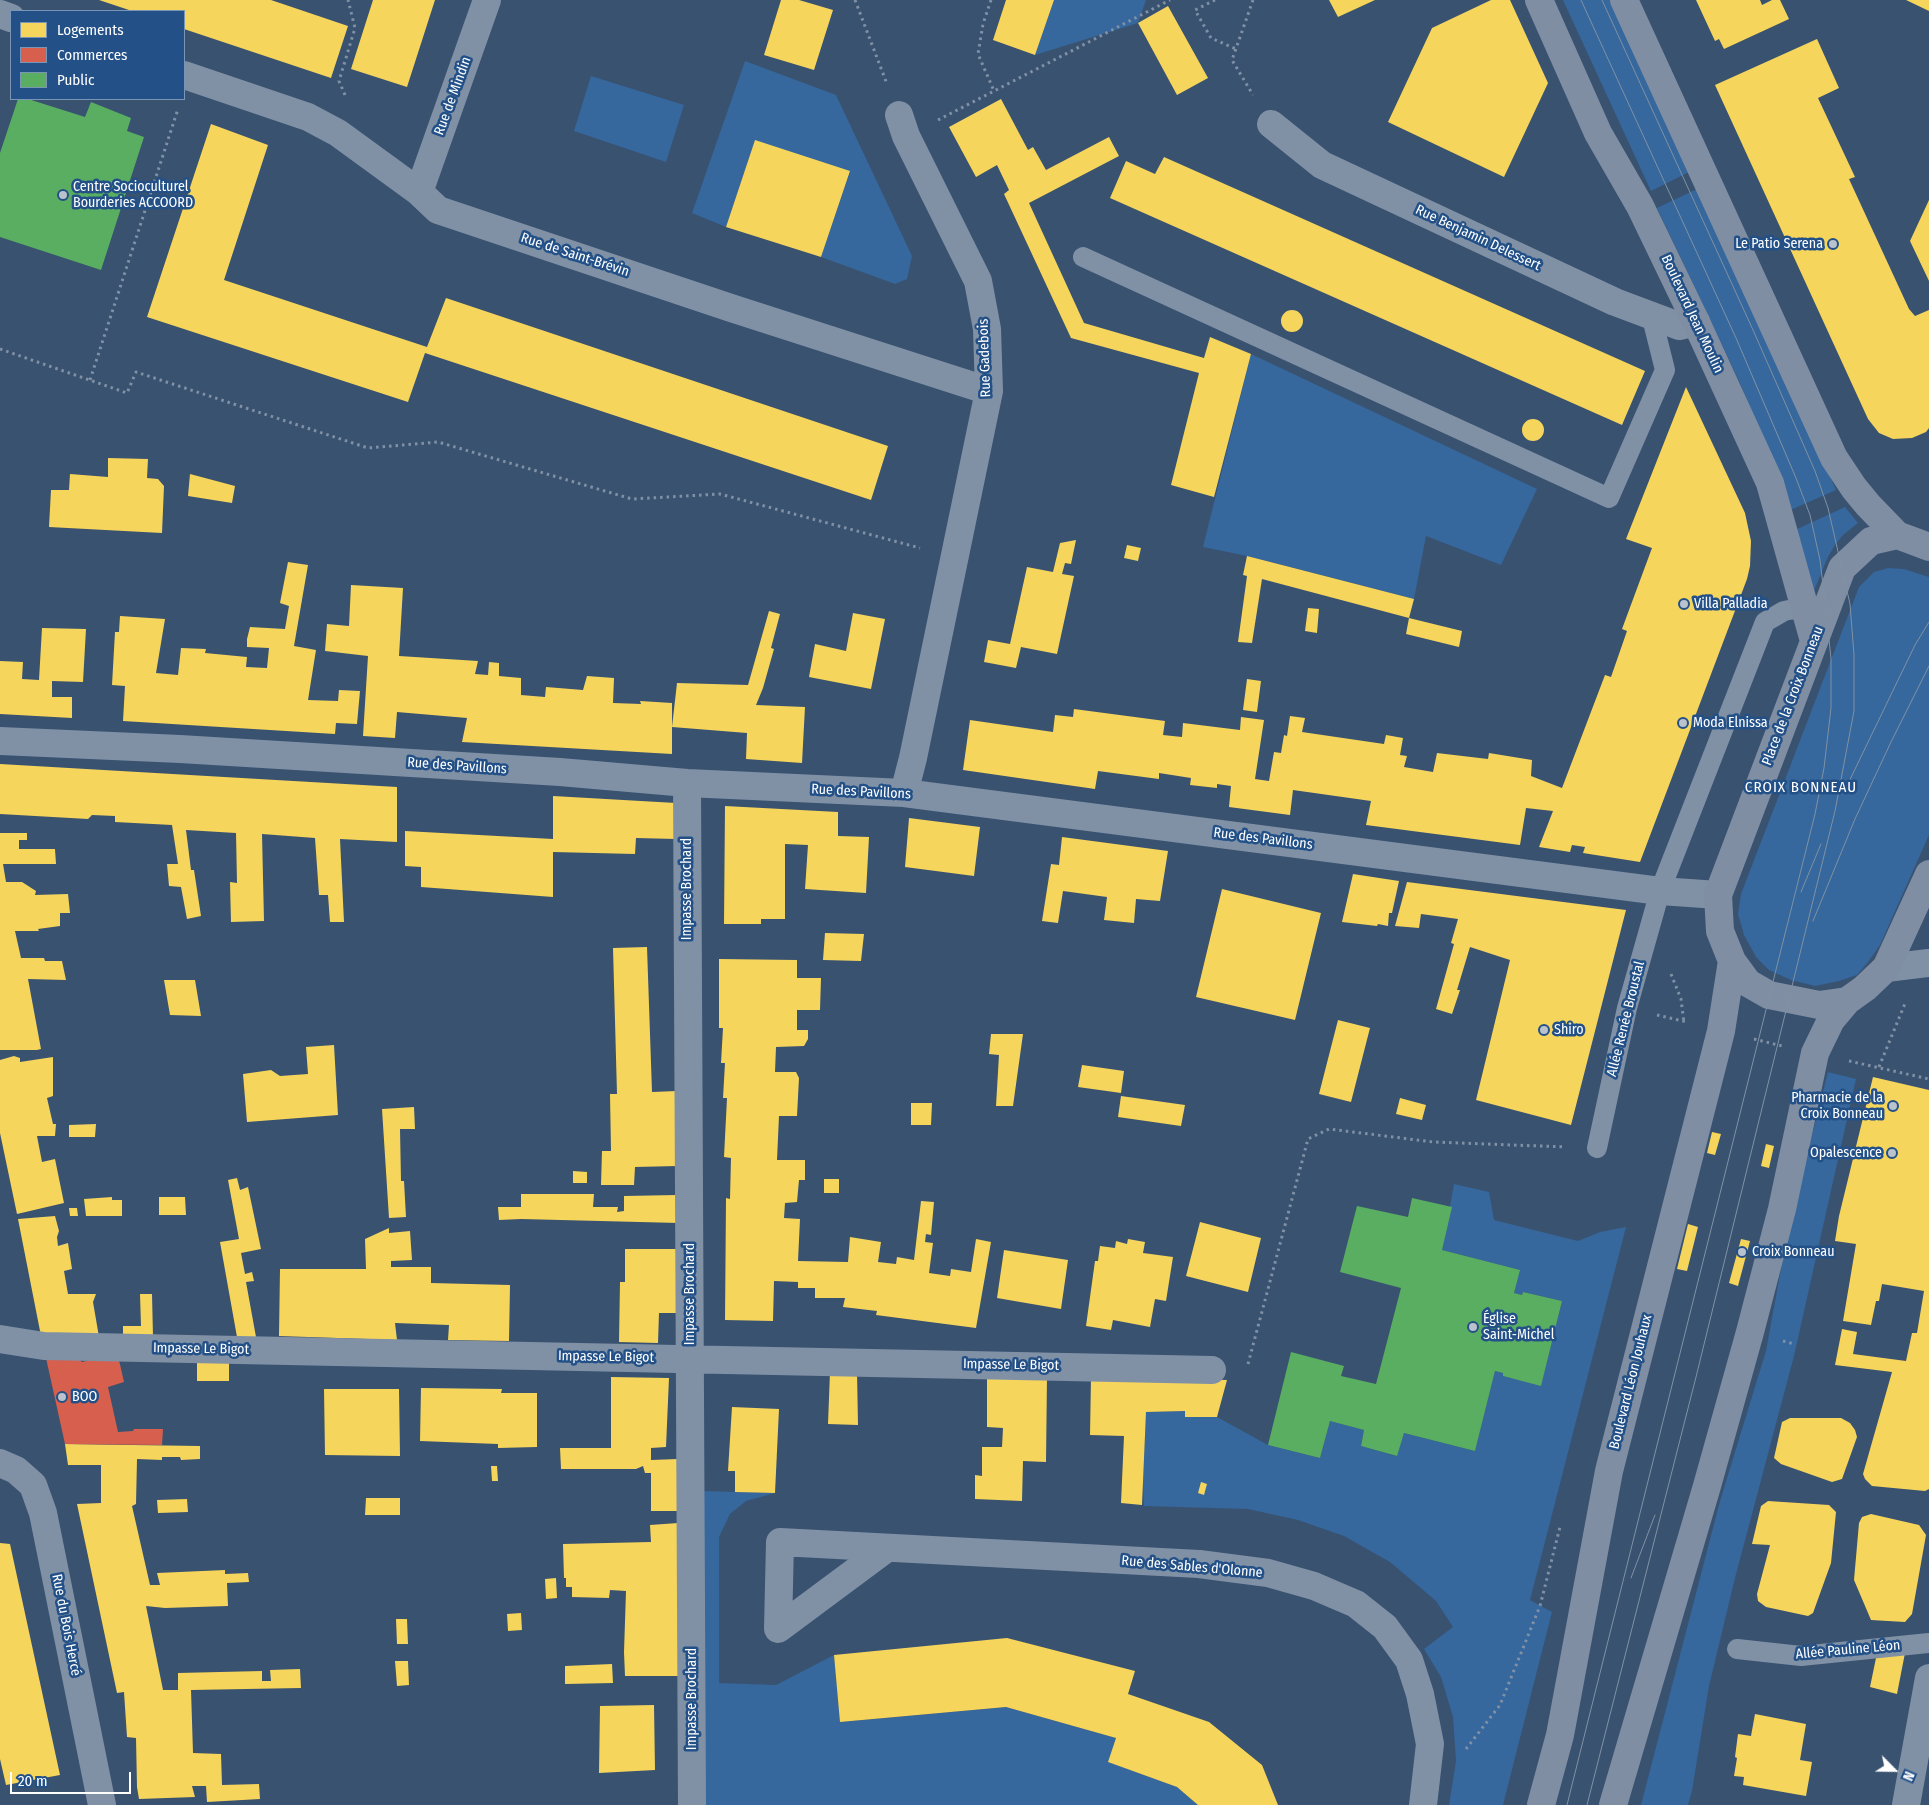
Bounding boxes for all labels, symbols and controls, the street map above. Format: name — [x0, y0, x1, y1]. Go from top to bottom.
legend — [10, 10, 185, 100]
text: Logements — [57, 21, 124, 39]
text: Commerces — [57, 46, 127, 64]
street label: Rue de Mindin — [431, 55, 475, 137]
text: Public — [57, 71, 94, 89]
place label: Centre Socioculturel Bourderies ACCOORD — [73, 179, 193, 212]
marker: Centre Socioculturel Bourderies ACCOORD — [57, 189, 69, 201]
street label: Rue Benjamin Delessert — [1413, 202, 1543, 274]
street label: Rue de Saint-Brévin — [519, 230, 631, 280]
place label: Le Patio Serena — [1735, 236, 1823, 252]
marker: Le Patio Serena — [1827, 238, 1839, 250]
street label: Boulevard Jean Moulin — [1657, 252, 1727, 376]
street label: Rue Gadebois — [975, 318, 995, 398]
place label: Villa Palladia — [1694, 596, 1768, 612]
marker: Villa Palladia — [1678, 598, 1690, 610]
street label: Place de la Croix Bonneau — [1759, 624, 1827, 768]
place label: Moda Elnissa — [1693, 715, 1768, 731]
marker: Moda Elnissa — [1677, 717, 1689, 729]
street label: Rue des Pavillons — [407, 754, 507, 778]
district label: CROIX BONNEAU — [1743, 779, 1859, 797]
street label: Rue des Pavillons — [811, 781, 911, 803]
street label: Rue des Pavillons — [1212, 825, 1314, 853]
street label: Impasse Brochard — [679, 838, 695, 940]
street label: Allée Renée Broustal — [1604, 960, 1648, 1078]
place label: Shiro — [1554, 1022, 1584, 1038]
marker: Shiro — [1538, 1024, 1550, 1036]
place label: Pharmacie de la Croix Bonneau — [1791, 1090, 1883, 1122]
marker: Pharmacie de la Croix Bonneau — [1887, 1100, 1899, 1112]
place label: Opalescence — [1810, 1145, 1882, 1161]
marker: Opalescence — [1886, 1147, 1898, 1159]
street label: Impasse Brochard — [682, 1243, 698, 1345]
place label: Croix Bonneau — [1752, 1244, 1834, 1260]
marker: Croix Bonneau — [1736, 1246, 1748, 1258]
place label: Église Saint-Michel — [1483, 1311, 1554, 1344]
street label: Boulevard Léon Jouhaux — [1606, 1313, 1656, 1451]
marker: Église Saint-Michel — [1467, 1321, 1479, 1333]
street label: Impasse Le Bigot — [153, 1340, 249, 1358]
street label: Impasse Le Bigot — [558, 1348, 654, 1366]
street label: Impasse Le Bigot — [963, 1356, 1059, 1374]
place label: BOO — [72, 1389, 97, 1405]
marker: BOO — [56, 1391, 68, 1403]
street label: Rue des Sables d'Olonne — [1121, 1552, 1263, 1582]
street label: Rue du Bois Hercé — [48, 1573, 84, 1677]
street label: Allée Pauline Léon — [1795, 1637, 1901, 1663]
street label: Impasse Brochard — [684, 1648, 700, 1750]
north arrow — [1869, 1745, 1919, 1795]
scale bar — [12, 1762, 134, 1794]
text: N — [1899, 1769, 1918, 1783]
text: 20 m — [18, 1772, 48, 1790]

